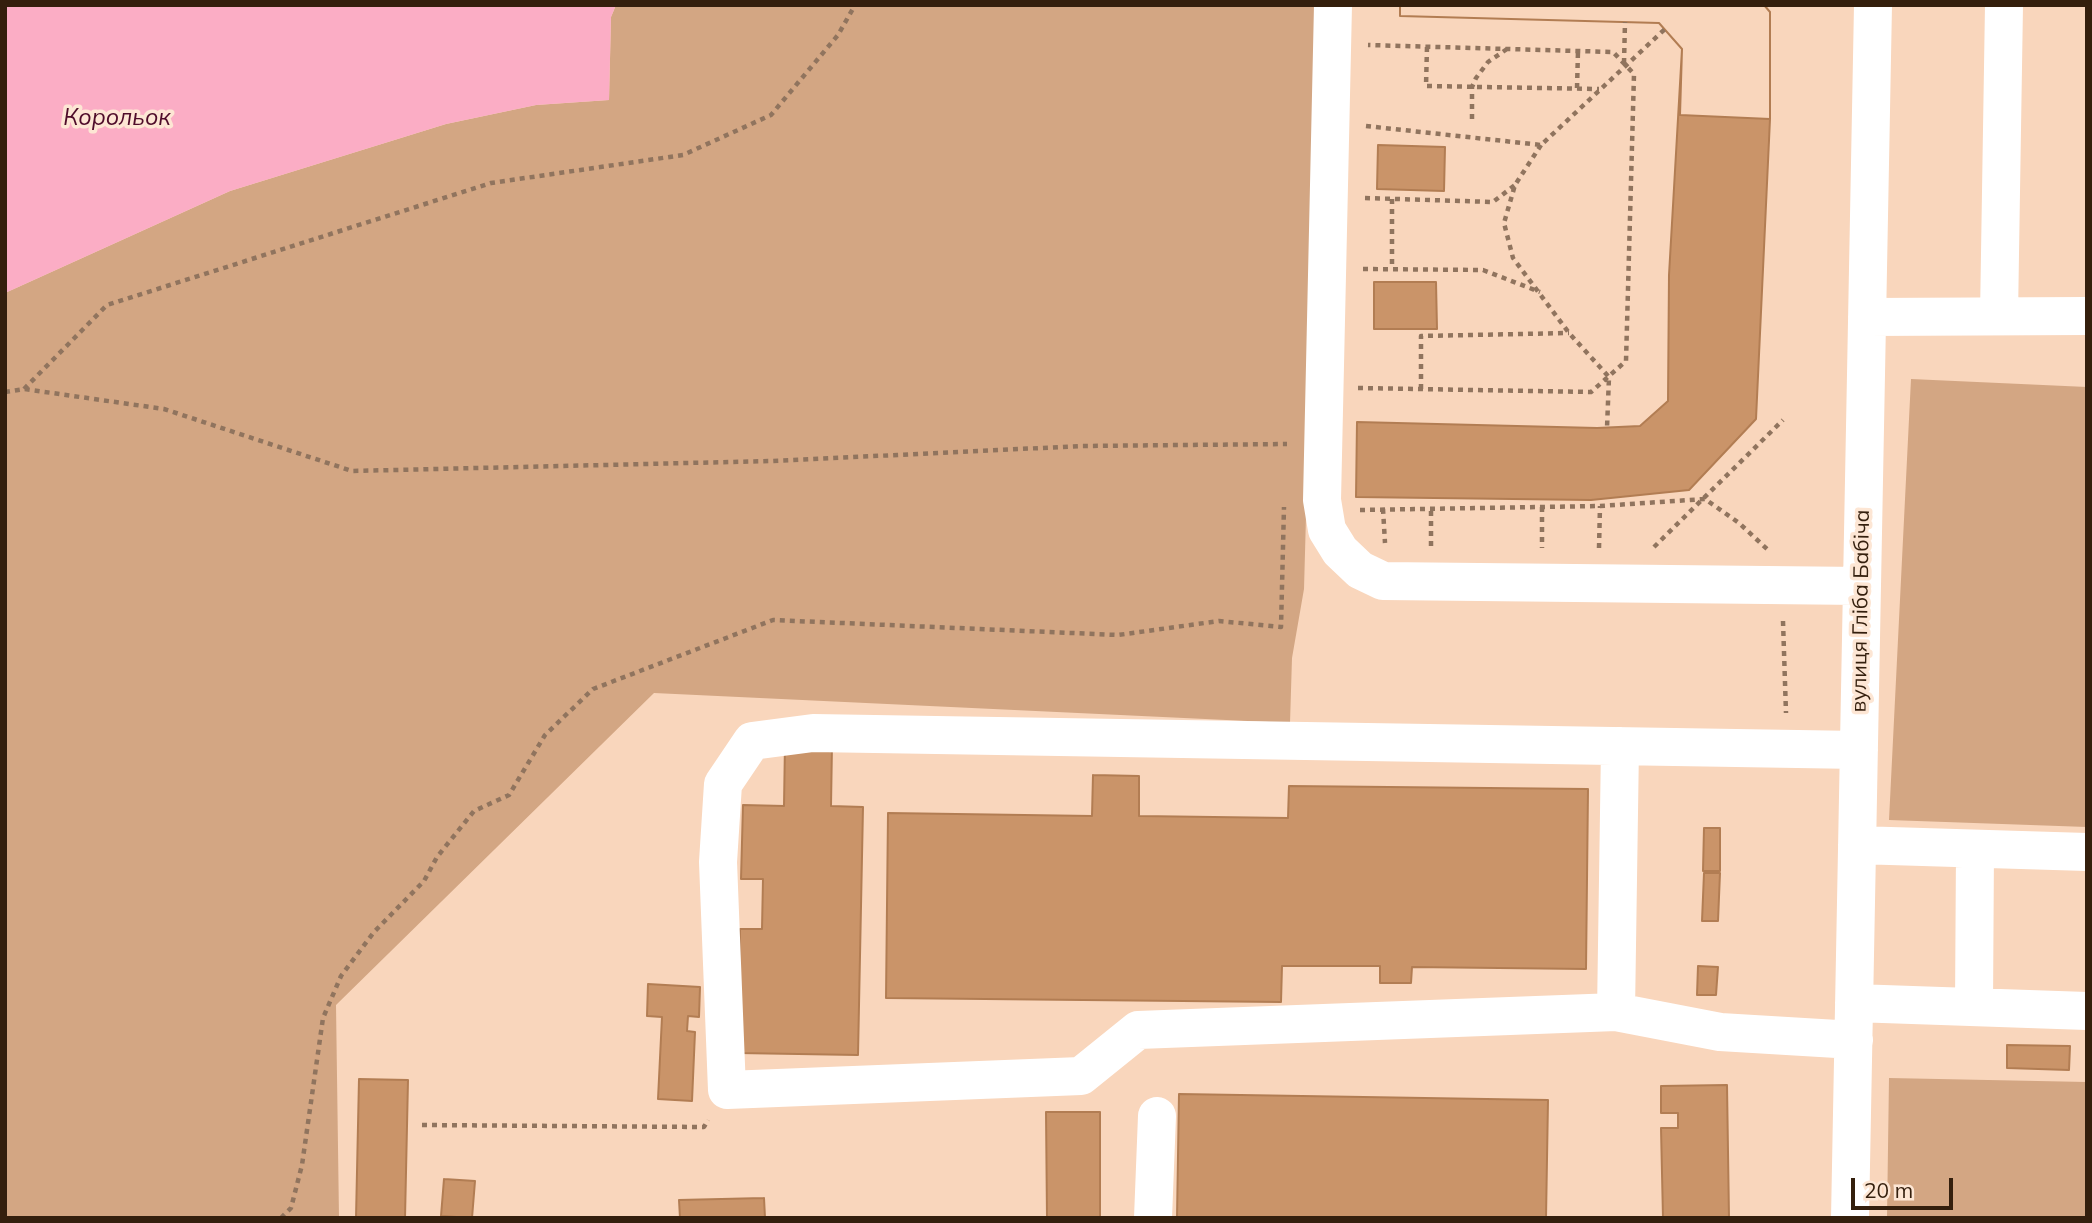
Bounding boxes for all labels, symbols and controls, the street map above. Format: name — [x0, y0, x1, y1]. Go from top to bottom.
water label: Корольок — [63, 104, 171, 132]
street label: вулиця Гліба Бабіча — [1847, 509, 1875, 713]
scale bar — [1854, 1164, 1955, 1208]
text: 20 m — [1864, 1177, 1913, 1203]

